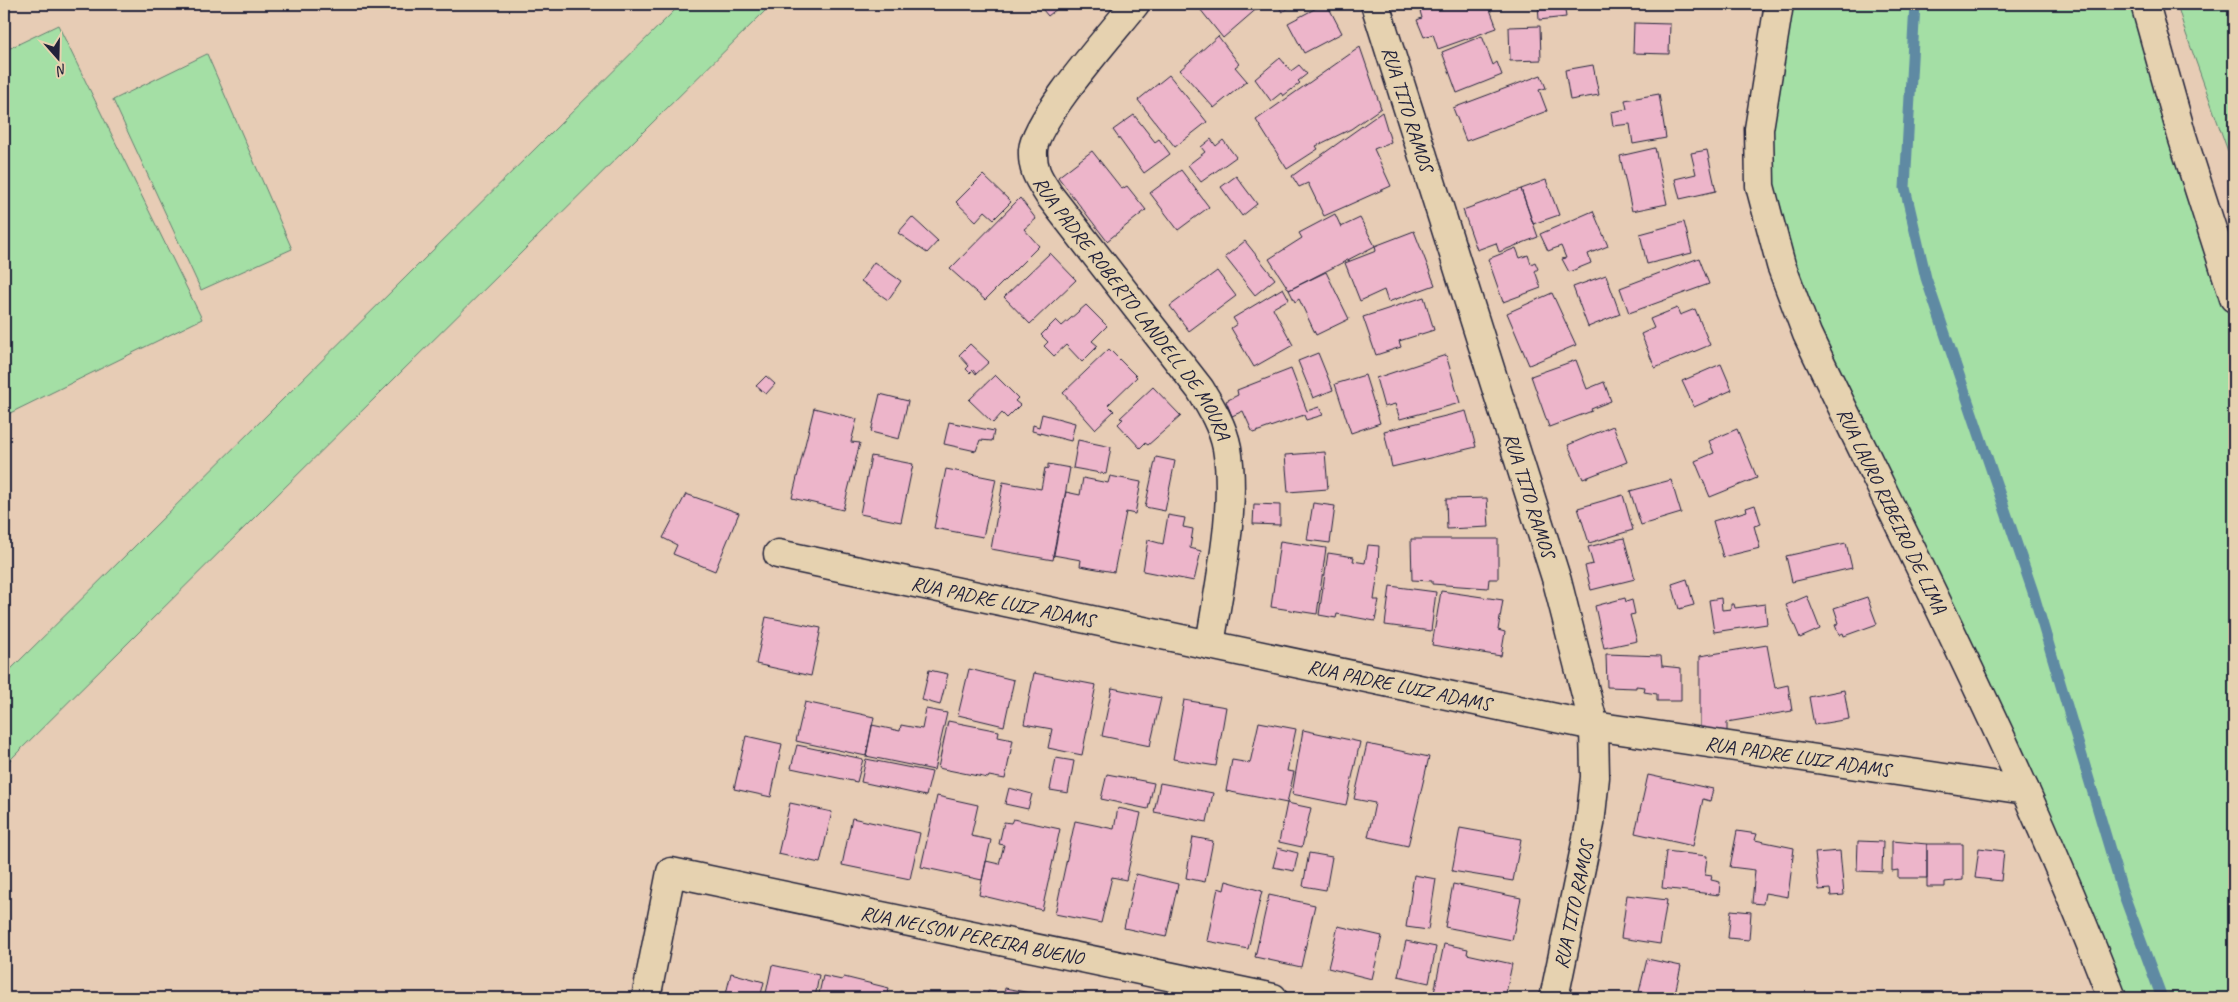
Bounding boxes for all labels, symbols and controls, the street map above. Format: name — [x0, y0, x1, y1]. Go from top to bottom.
north arrow — [32, 32, 82, 82]
street label: RUA TITO RAMOS — [1377, 43, 1440, 178]
text: N — [53, 60, 69, 80]
street label: RUA PADRE ROBERTO LANDELL DE MOURA — [1028, 172, 1237, 444]
street label: RUA LAURO RIBEIRO DE LIMA — [1832, 404, 1953, 618]
street label: RUA TITO RAMOS — [1498, 430, 1562, 564]
street label: RUA PADRE LUIZ ADAMS — [909, 570, 1100, 634]
street label: RUA PADRE LUIZ ADAMS — [1305, 653, 1496, 717]
street label: RUA PADRE LUIZ ADAMS — [1704, 730, 1895, 783]
street label: RUA TITO RAMOS — [1548, 836, 1600, 971]
street label: RUA NELSON PEREIRA BUENO — [859, 900, 1088, 971]

